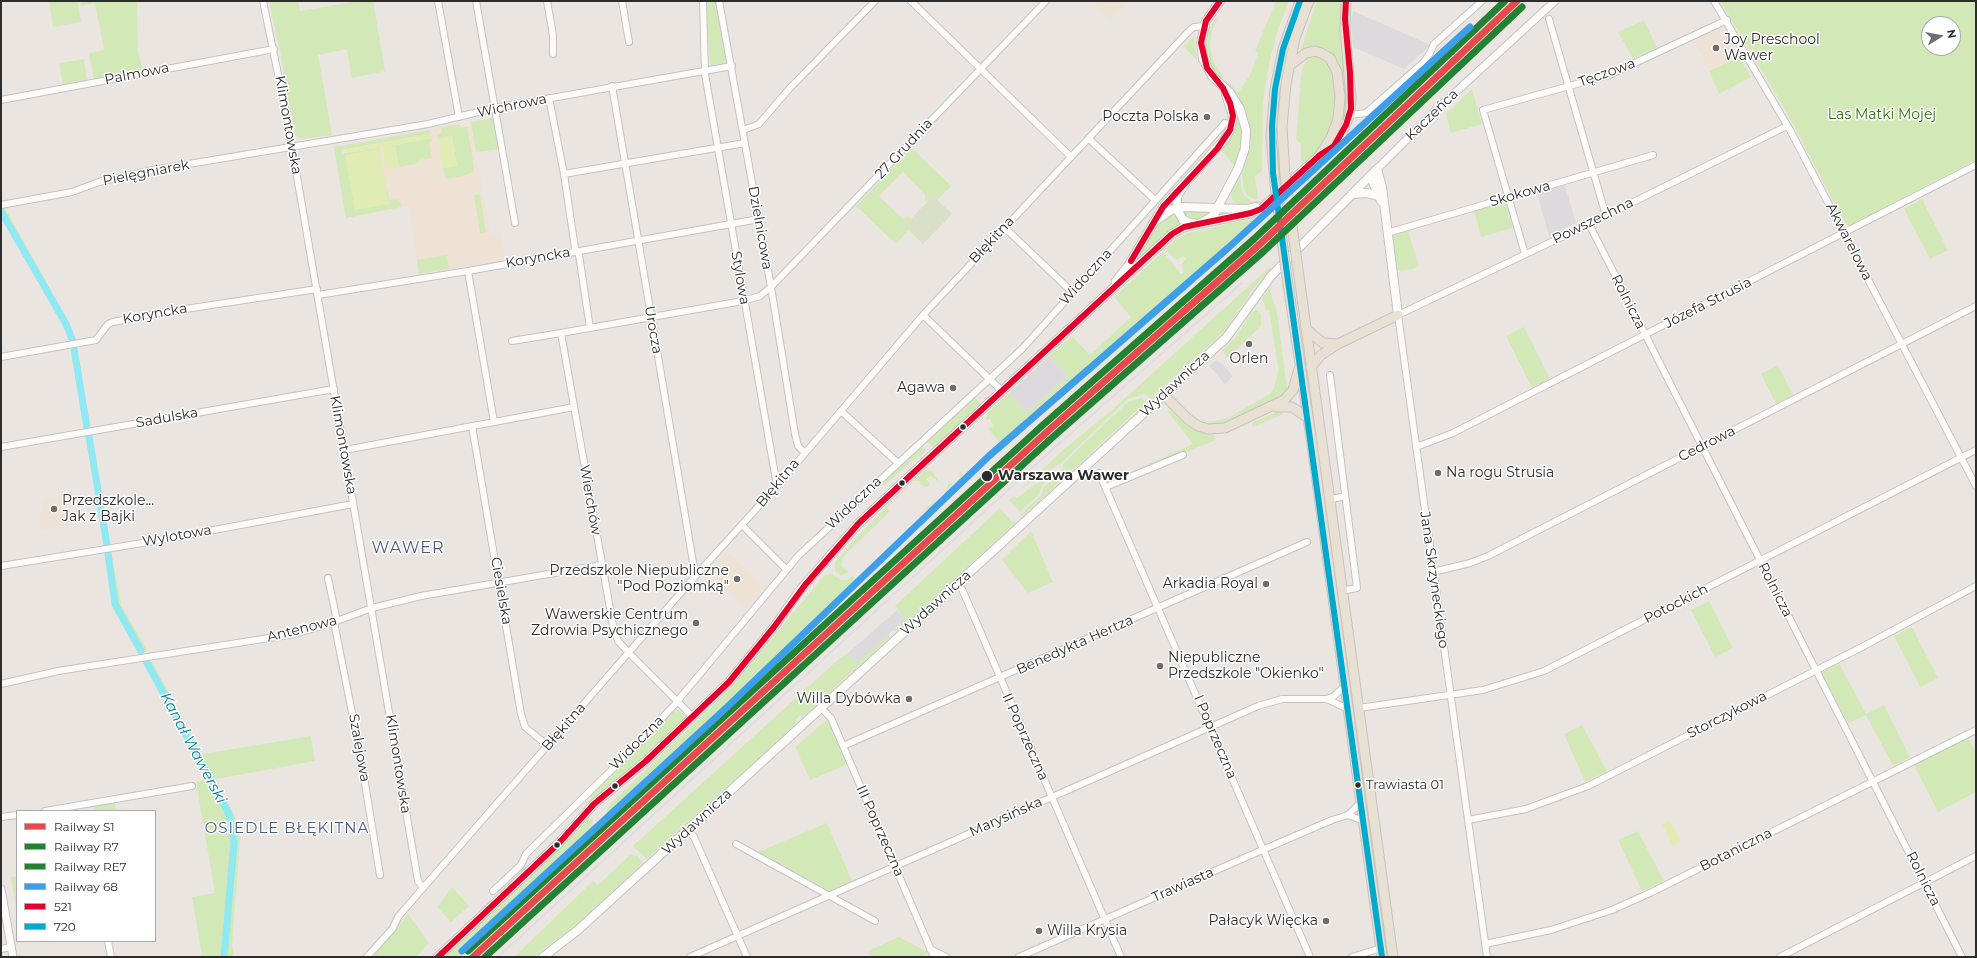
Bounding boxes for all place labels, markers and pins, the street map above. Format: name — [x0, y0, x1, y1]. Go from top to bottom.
place label: Joy Preschool Wawer — [1724, 32, 1820, 64]
marker: Joy Preschool Wawer — [1711, 43, 1721, 53]
place label: Poczta Polska — [1102, 109, 1199, 125]
marker: Poczta Polska — [1202, 112, 1212, 122]
marker: Orlen — [1244, 339, 1254, 349]
place label: Orlen — [1230, 351, 1268, 367]
place label: Agawa — [897, 380, 945, 396]
marker: Agawa — [948, 383, 958, 393]
unlabelled marker — [958, 422, 968, 432]
place label: Na rogu Strusia — [1446, 465, 1554, 481]
place label: Warszawa Wawer — [998, 468, 1129, 484]
marker: Na rogu Strusia — [1433, 468, 1443, 478]
marker: Warszawa Wawer — [980, 469, 994, 483]
unlabelled marker — [897, 478, 907, 488]
place label: Przedszkole... Jak z Bajki — [62, 493, 154, 526]
marker: Przedszkole... Jak z Bajki — [49, 504, 59, 514]
place label: Przedszkole Niepubliczne "Pod Poziomką" — [550, 563, 729, 596]
marker: Przedszkole Niepubliczne "Pod Poziomką" — [732, 574, 742, 584]
place label: Arkadia Royal — [1163, 576, 1258, 592]
marker: Arkadia Royal — [1261, 579, 1271, 589]
place label: Wawerskie Centrum Zdrowia Psychicznego — [531, 607, 688, 640]
marker: Wawerskie Centrum Zdrowia Psychicznego — [691, 618, 701, 628]
place label: Niepubliczne Przedszkole "Okienko" — [1168, 650, 1324, 682]
marker: Niepubliczne Przedszkole "Okienko" — [1155, 661, 1165, 671]
place label: Willa Dybówka — [796, 691, 901, 707]
marker: Willa Dybówka — [904, 694, 914, 704]
place label: Trawiasta 01 — [1366, 777, 1444, 793]
marker: Trawiasta 01 — [1353, 780, 1363, 790]
unlabelled marker — [610, 781, 620, 791]
unlabelled marker — [552, 840, 562, 850]
place label: Pałacyk Więcka — [1208, 913, 1318, 929]
marker: Pałacyk Więcka — [1321, 916, 1331, 926]
place label: Willa Krysia — [1047, 923, 1127, 939]
marker: Willa Krysia — [1034, 926, 1044, 936]

